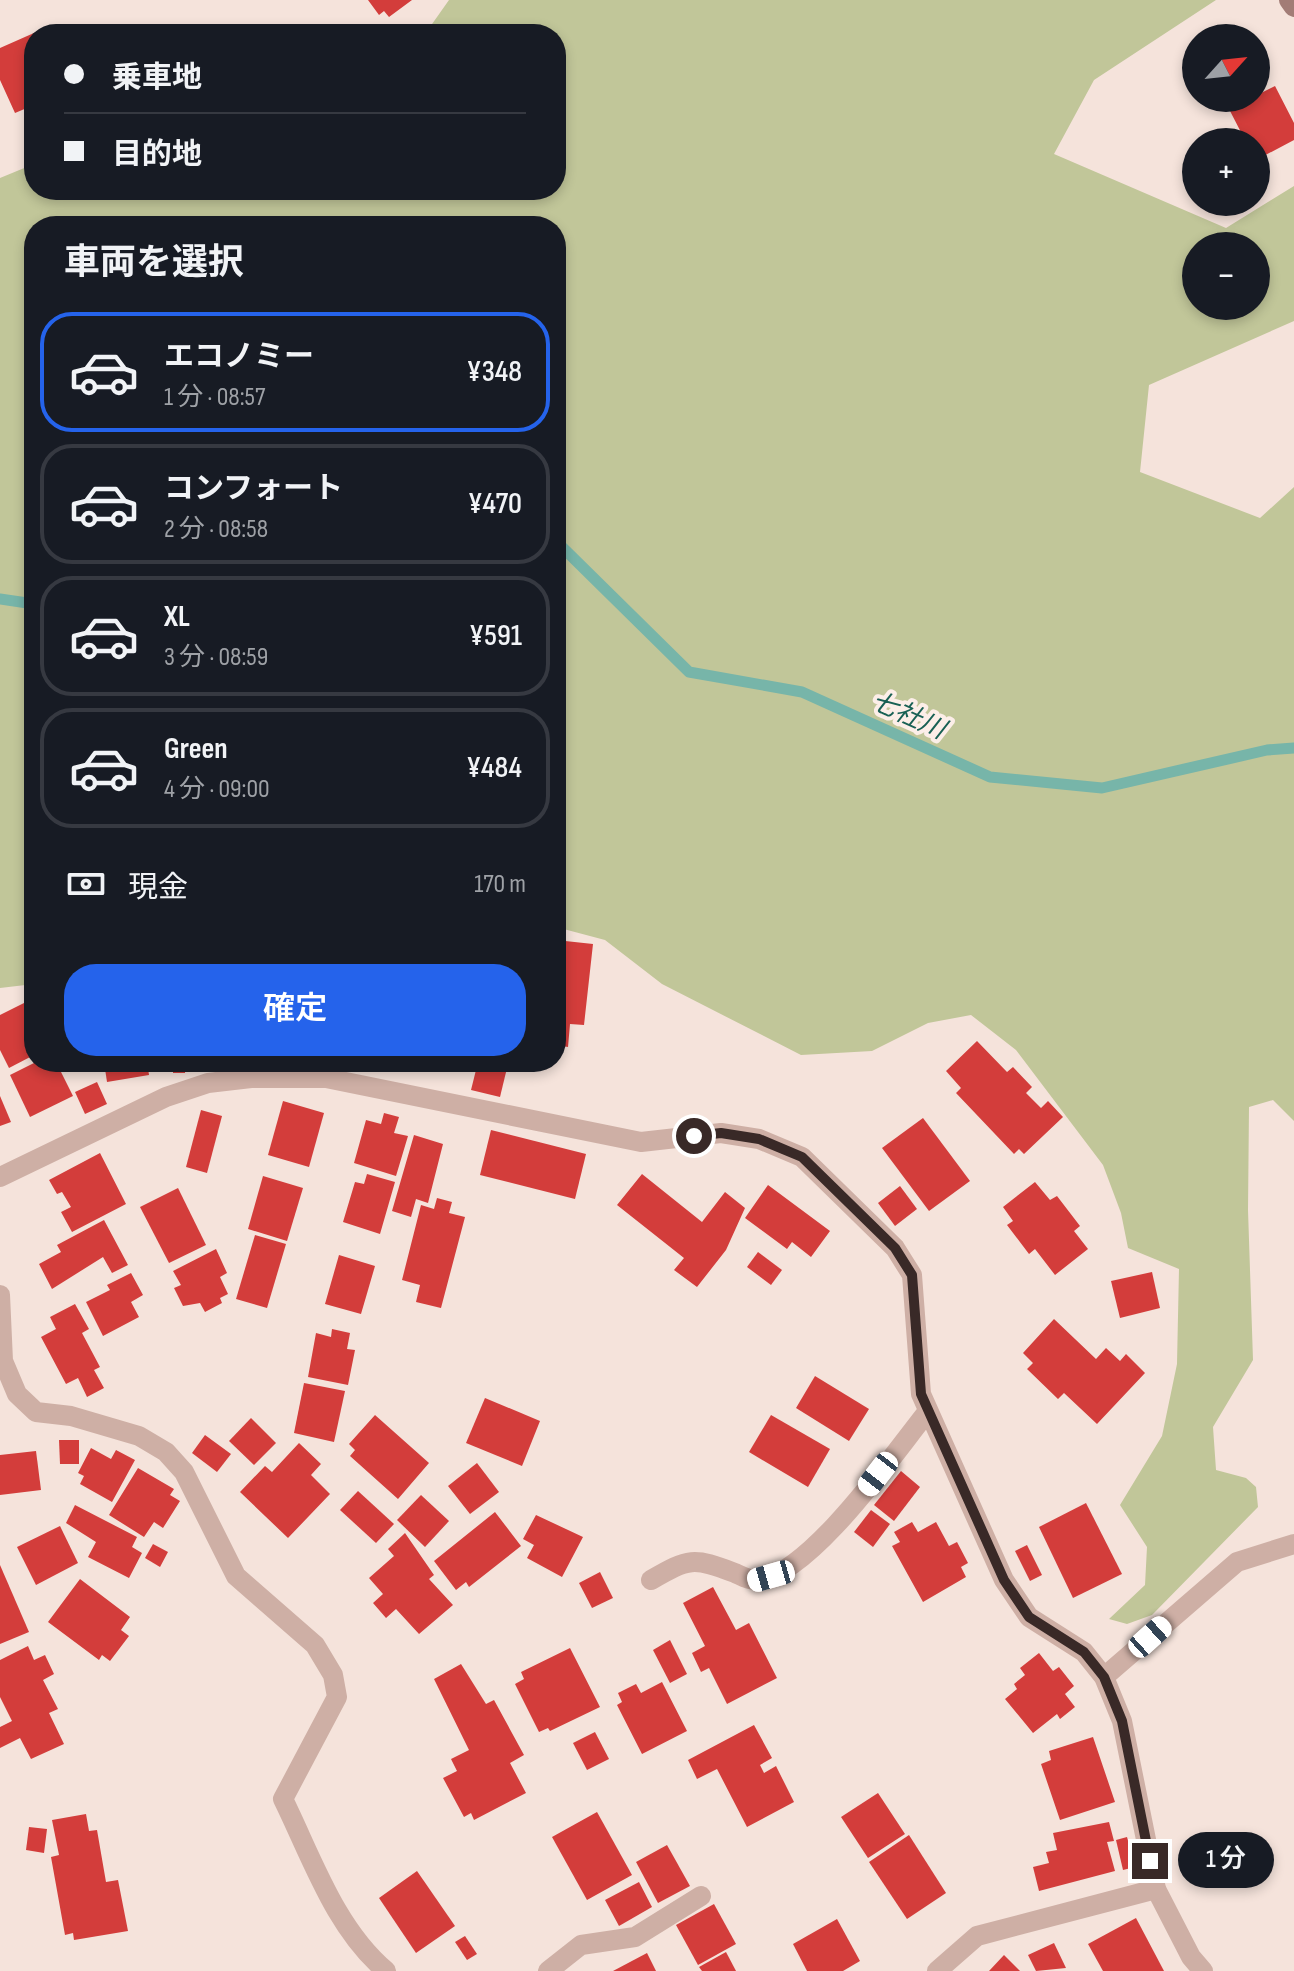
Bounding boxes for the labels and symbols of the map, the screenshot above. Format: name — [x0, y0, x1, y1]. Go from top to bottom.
north arrow — [1182, 24, 1270, 112]
water label: 七社川 — [866, 686, 953, 747]
route start — [676, 1118, 712, 1154]
car — [854, 1448, 902, 1500]
car — [745, 1558, 797, 1594]
car — [1124, 1612, 1176, 1662]
callout: 1 分 — [1178, 1833, 1274, 1889]
route end — [1132, 1843, 1168, 1879]

